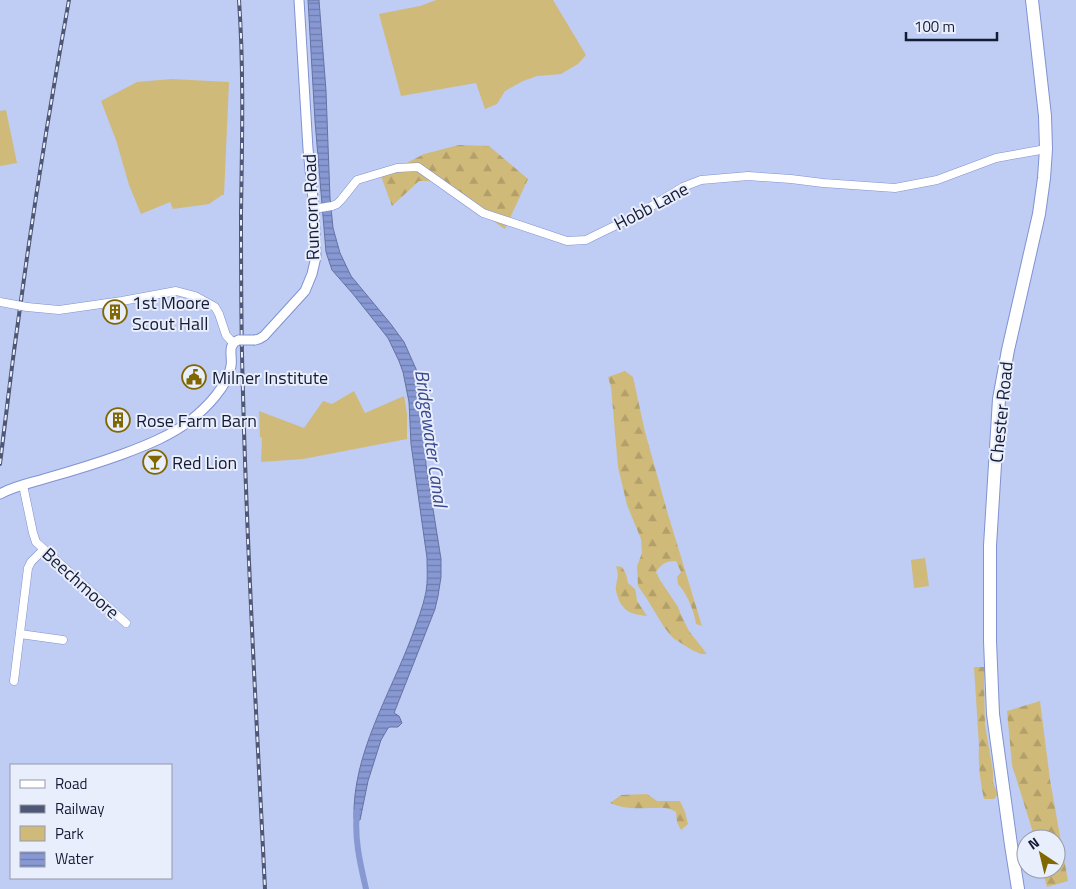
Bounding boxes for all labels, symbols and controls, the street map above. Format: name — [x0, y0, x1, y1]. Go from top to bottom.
scale bar — [906, 10, 997, 42]
text: 100 m — [914, 15, 955, 38]
street label: Runcorn Road — [296, 153, 326, 261]
street label: Hobb Lane — [609, 175, 693, 237]
place label: 1st Moore Scout Hall — [132, 289, 210, 337]
building icon: 1st Moore Scout Hall — [102, 299, 128, 325]
street label: Chester Road — [982, 360, 1020, 464]
public building icon: Milner Institute — [181, 364, 207, 390]
place label: Milner Institute — [212, 364, 328, 391]
water label: Bridgewater Canal — [408, 368, 456, 510]
building icon: Rose Farm Barn — [105, 407, 131, 433]
place label: Rose Farm Barn — [136, 407, 257, 434]
bar icon: Red Lion — [142, 449, 168, 475]
place label: Red Lion — [172, 449, 237, 476]
street label: Beechmoore — [36, 541, 126, 625]
legend — [10, 764, 172, 879]
text: Road — [55, 772, 87, 795]
text: Railway — [55, 797, 105, 820]
text: Park — [55, 822, 84, 845]
north arrow — [1016, 829, 1066, 879]
text: N — [1023, 832, 1043, 854]
text: Water — [55, 847, 94, 870]

